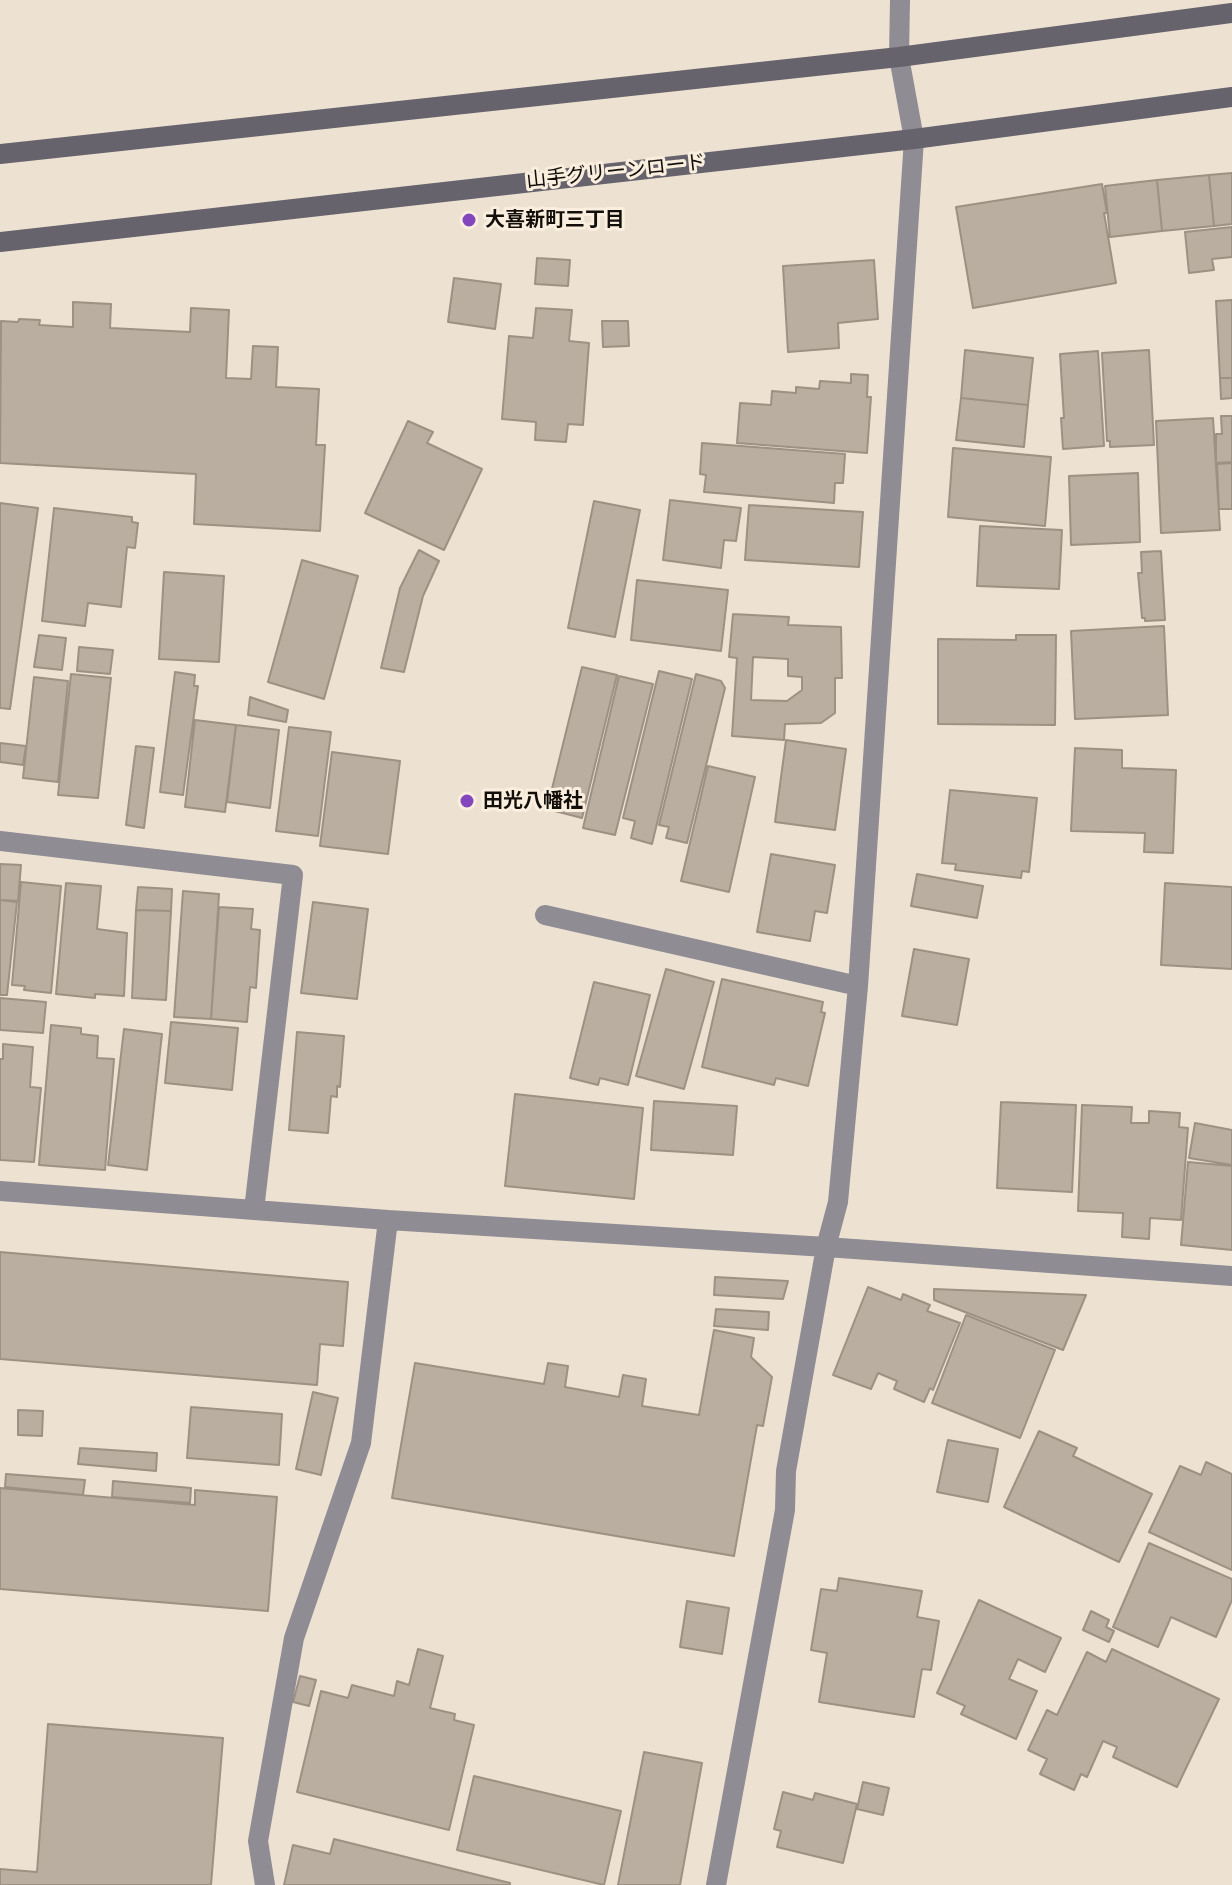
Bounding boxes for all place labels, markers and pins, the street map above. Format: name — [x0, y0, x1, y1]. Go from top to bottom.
place label: 大喜新町三丁目 — [485, 208, 625, 232]
marker: 大喜新町三丁目 — [460, 211, 478, 229]
place label: 田光八幡社 — [483, 789, 583, 813]
marker: 田光八幡社 — [458, 792, 476, 810]

